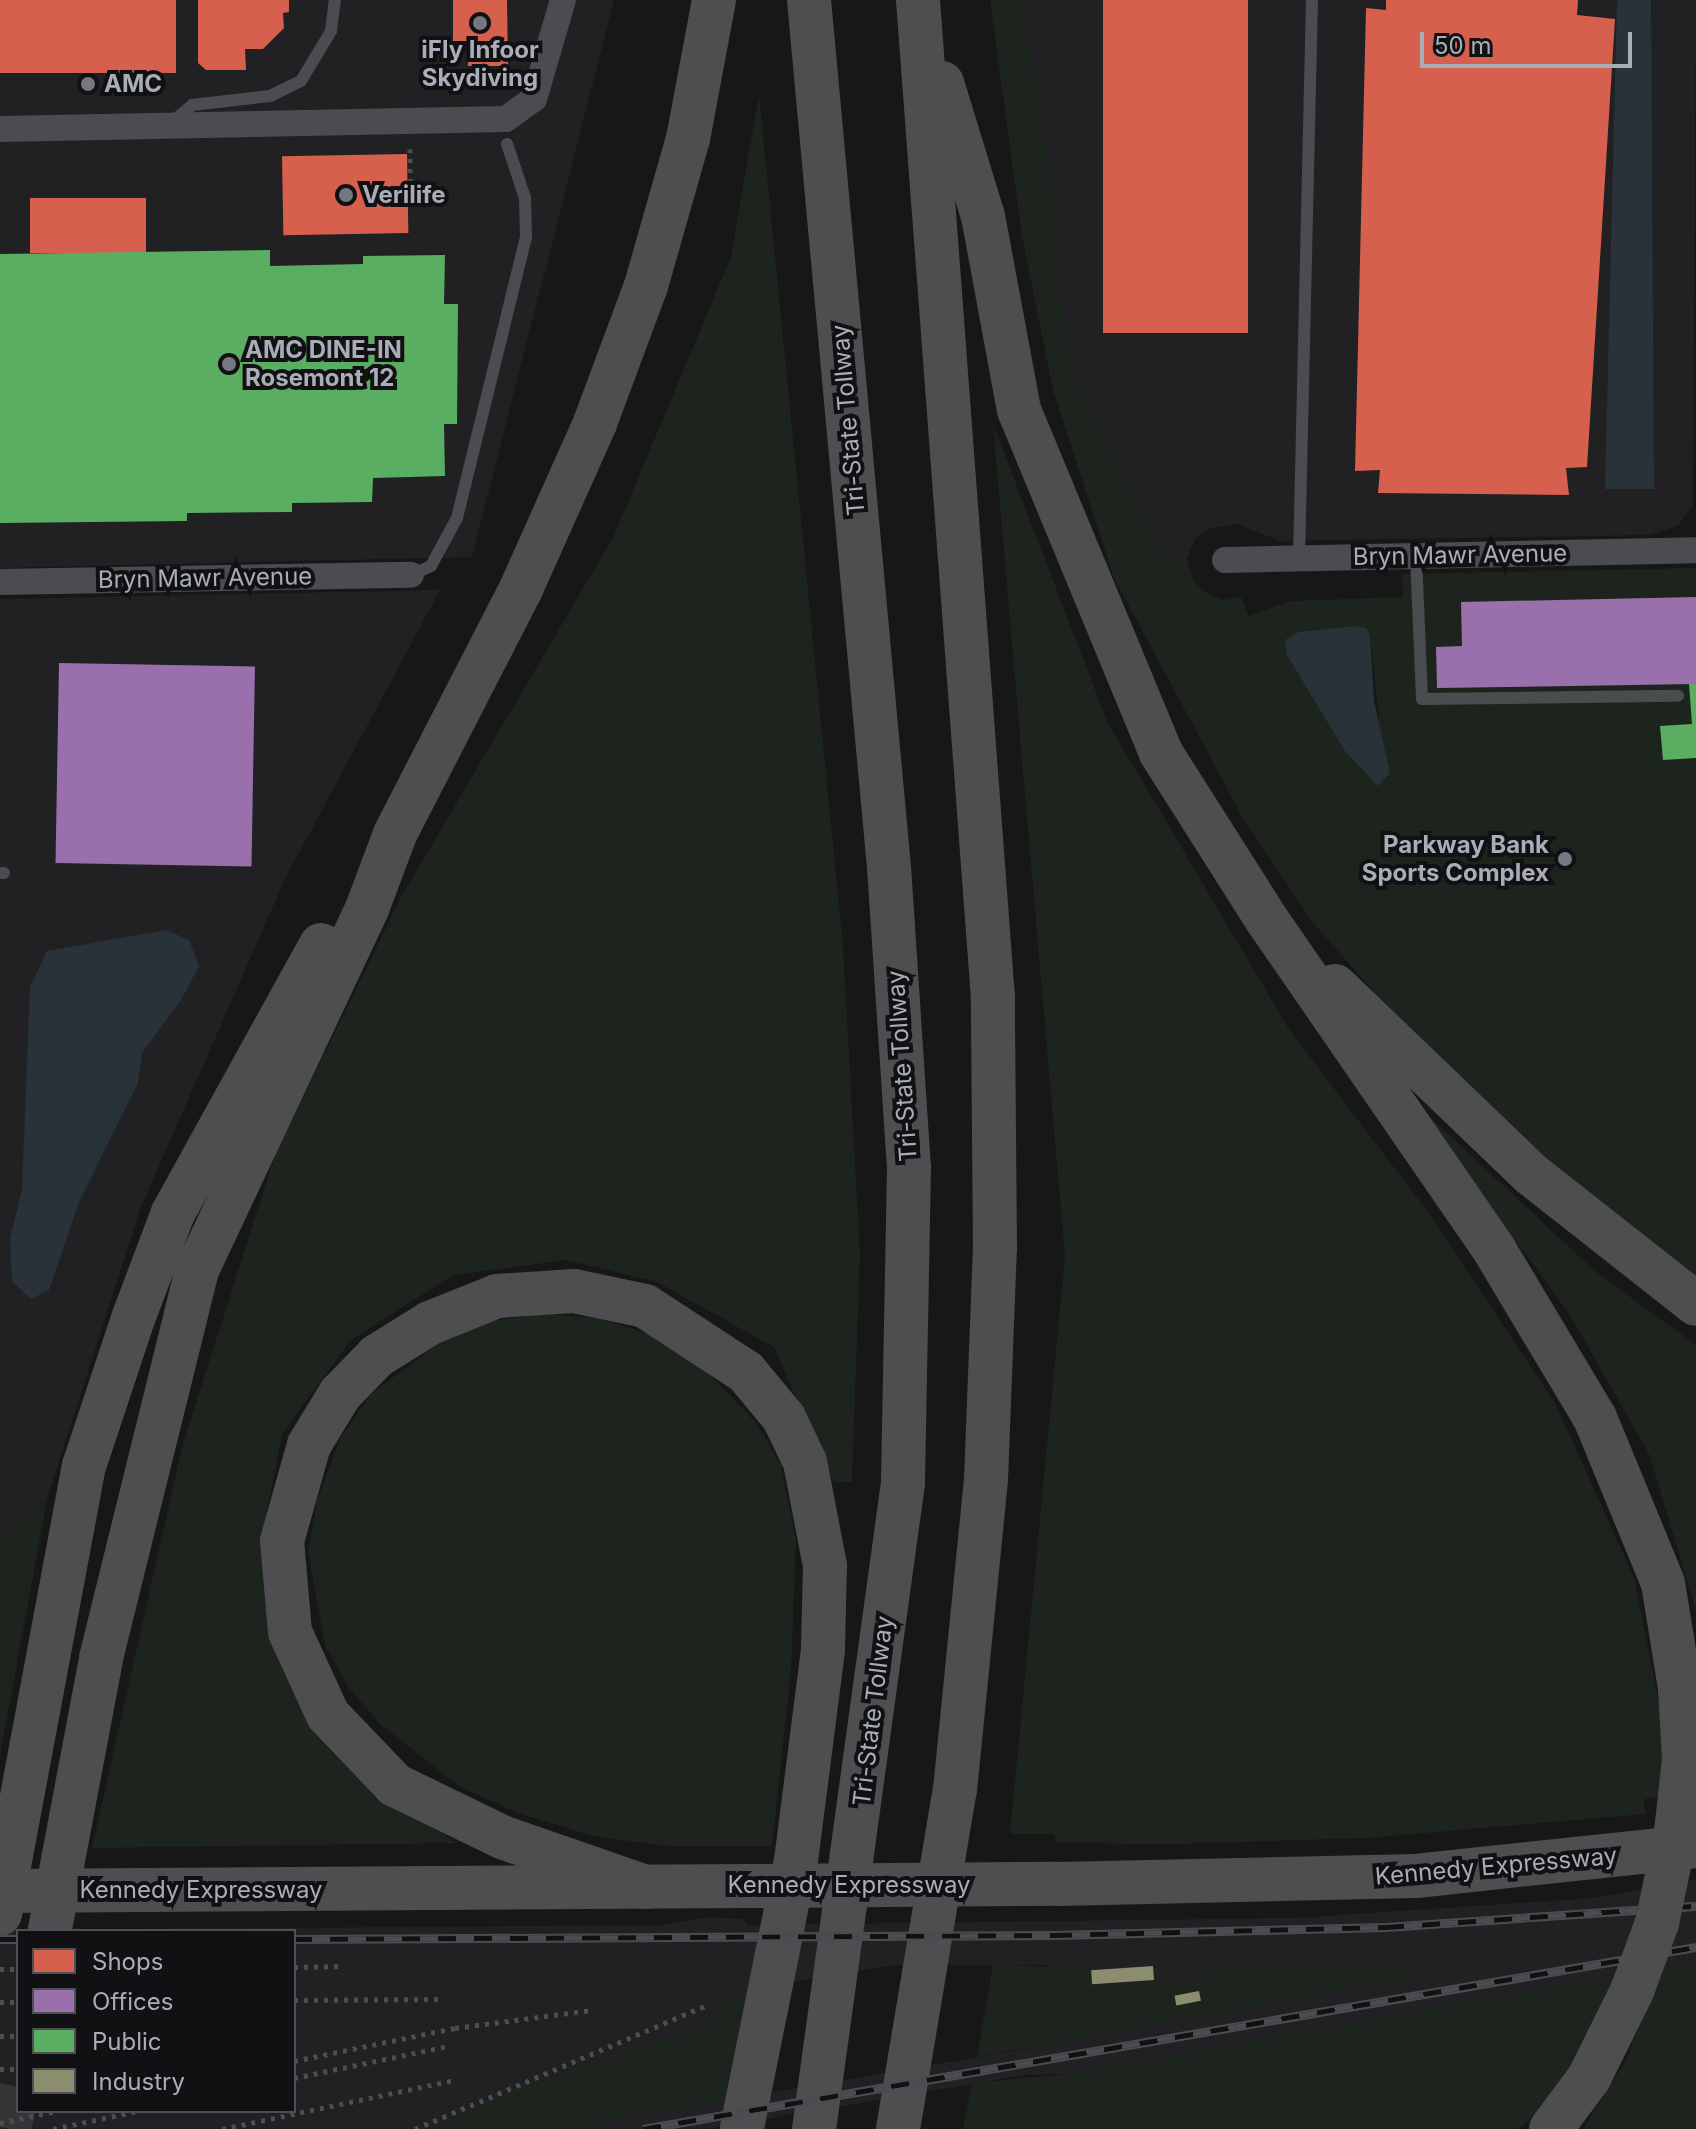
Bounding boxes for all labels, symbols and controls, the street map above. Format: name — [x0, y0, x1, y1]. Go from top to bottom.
marker: iFly Infoor Skydiving — [471, 14, 489, 32]
scale bar — [1424, 16, 1636, 66]
text: 50 m — [1434, 31, 1492, 60]
place label: iFly Infoor Skydiving — [421, 36, 539, 92]
place label: AMC — [104, 70, 162, 98]
marker: AMC — [79, 75, 97, 93]
place label: Verilife — [362, 181, 446, 209]
marker: Verilife — [337, 186, 355, 204]
street label: Tri-State Tollway — [825, 323, 871, 517]
place label: AMC DINE-IN Rosemont 12 — [245, 336, 402, 392]
marker: AMC DINE-IN Rosemont 12 — [220, 355, 238, 373]
street label: Bryn Mawr Avenue — [1353, 539, 1567, 571]
street label: Bryn Mawr Avenue — [98, 562, 312, 594]
place label: Parkway Bank Sports Complex — [1362, 831, 1549, 887]
marker: Parkway Bank Sports Complex — [1556, 850, 1574, 868]
street label: Tri-State Tollway — [881, 969, 923, 1163]
street label: Tri-State Tollway — [847, 1614, 899, 1808]
street label: Kennedy Expressway — [1374, 1841, 1618, 1891]
street label: Kennedy Expressway — [727, 1871, 971, 1899]
street label: Kennedy Expressway — [79, 1876, 323, 1904]
legend — [16, 1929, 296, 2113]
text: Shops — [92, 1947, 163, 1976]
text: Offices — [92, 1987, 173, 2016]
text: Public — [92, 2027, 162, 2056]
text: Industry — [92, 2067, 185, 2096]

